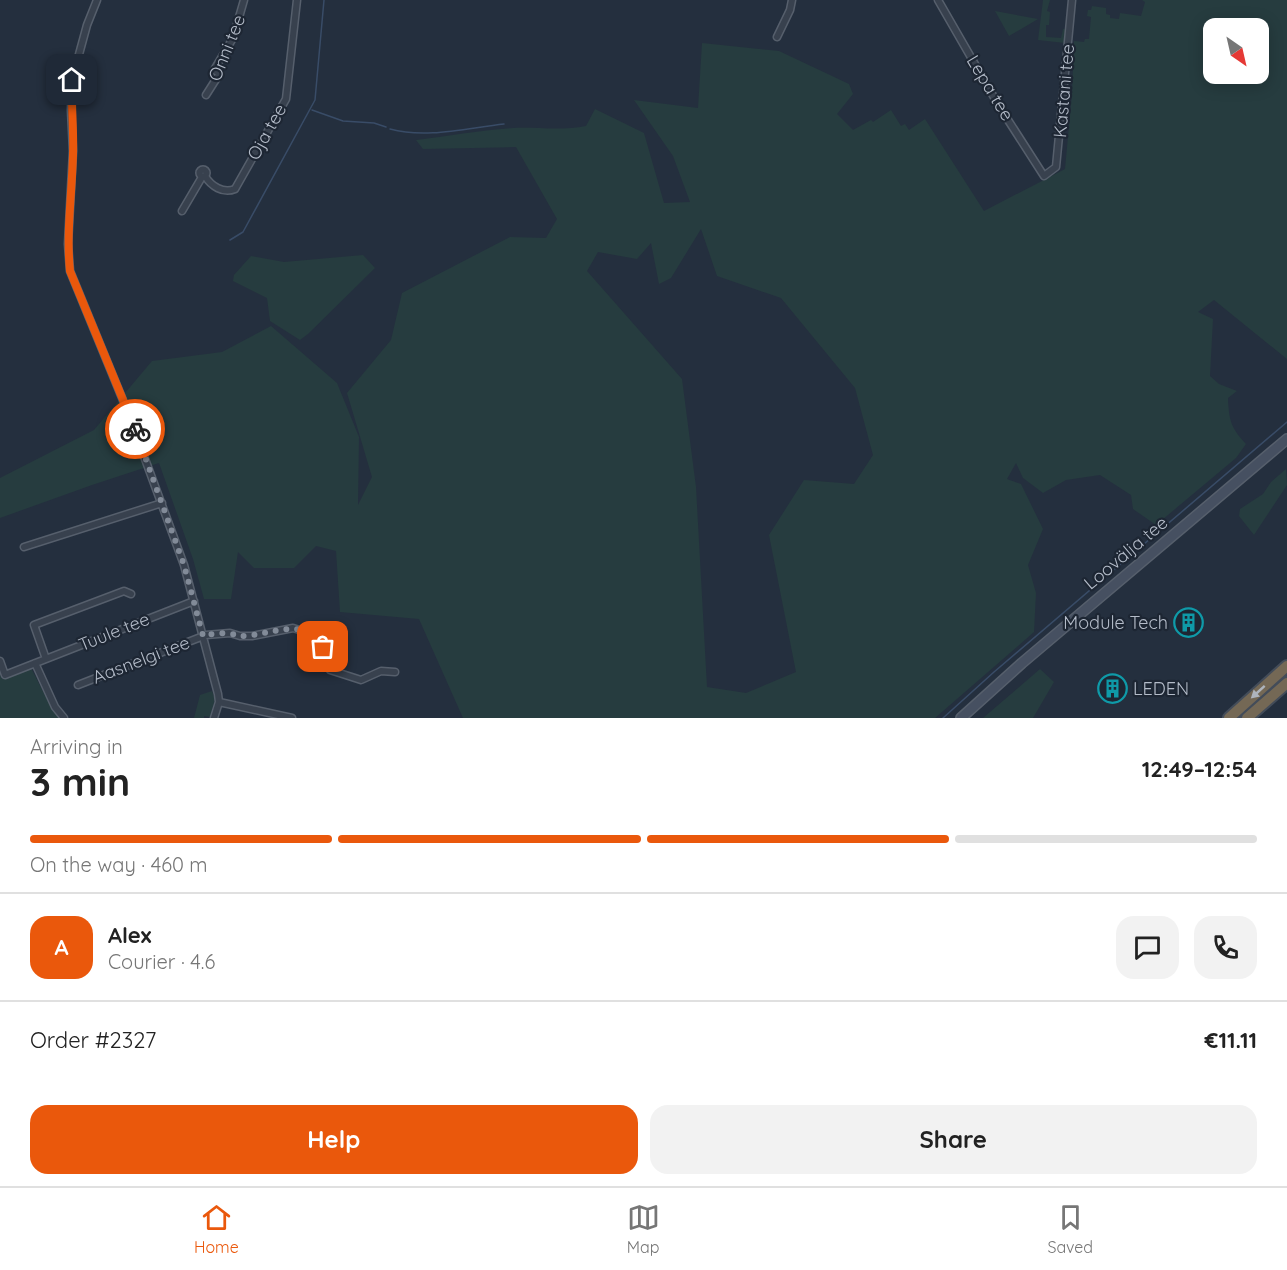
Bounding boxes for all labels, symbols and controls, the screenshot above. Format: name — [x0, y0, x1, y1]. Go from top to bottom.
street label: Onni tee — [203, 11, 250, 84]
north arrow — [1203, 18, 1269, 84]
map controls — [1203, 18, 1269, 84]
street label: Kastani tee — [1048, 43, 1079, 139]
street label: Lepa tee — [962, 51, 1019, 125]
pin — [46, 54, 97, 105]
icon: home — [55, 63, 88, 96]
street label: Oja tee — [242, 100, 291, 164]
courier — [105, 399, 165, 459]
icon: bike — [119, 413, 152, 446]
street label: Loovälja tee — [1079, 511, 1172, 594]
street label: Tuule tee — [75, 607, 153, 656]
building icon: Module Tech — [1173, 607, 1205, 639]
place label: Module Tech — [1063, 611, 1168, 634]
pin — [297, 621, 348, 672]
street label: Aasnelgi tee — [89, 630, 193, 689]
icon: bag — [306, 630, 339, 663]
building icon: LEDEN — [1096, 673, 1128, 705]
place label: LEDEN — [1133, 677, 1189, 700]
one-way arrow — [1251, 685, 1266, 698]
text: Arriving in — [30, 734, 123, 759]
text: 12:49–12:54 — [1142, 755, 1257, 783]
text: 3 min — [30, 757, 130, 806]
text: On the way · 460 m — [30, 852, 208, 877]
button: chat — [1116, 916, 1179, 979]
button: phone — [1194, 916, 1257, 979]
text: Alex — [108, 921, 151, 949]
text: A — [54, 933, 69, 961]
text: Courier · 4.6 — [108, 949, 215, 974]
text: Order #2327 — [30, 1026, 156, 1054]
text: €11.11 — [1205, 1026, 1257, 1054]
button: Help — [30, 1105, 638, 1174]
button: Share — [650, 1105, 1257, 1174]
tab: Home — [194, 1201, 239, 1257]
tab: Map — [627, 1201, 660, 1257]
tab: Saved — [1047, 1201, 1093, 1257]

